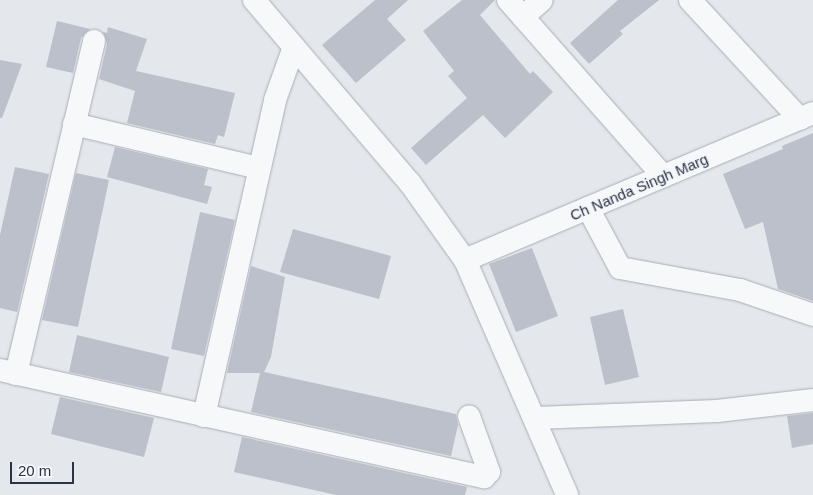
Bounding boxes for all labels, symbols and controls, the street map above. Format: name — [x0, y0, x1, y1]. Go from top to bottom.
street label: Ch Nanda Singh Marg — [567, 150, 711, 224]
scale bar — [12, 452, 76, 484]
text: 20 m — [18, 462, 51, 479]

